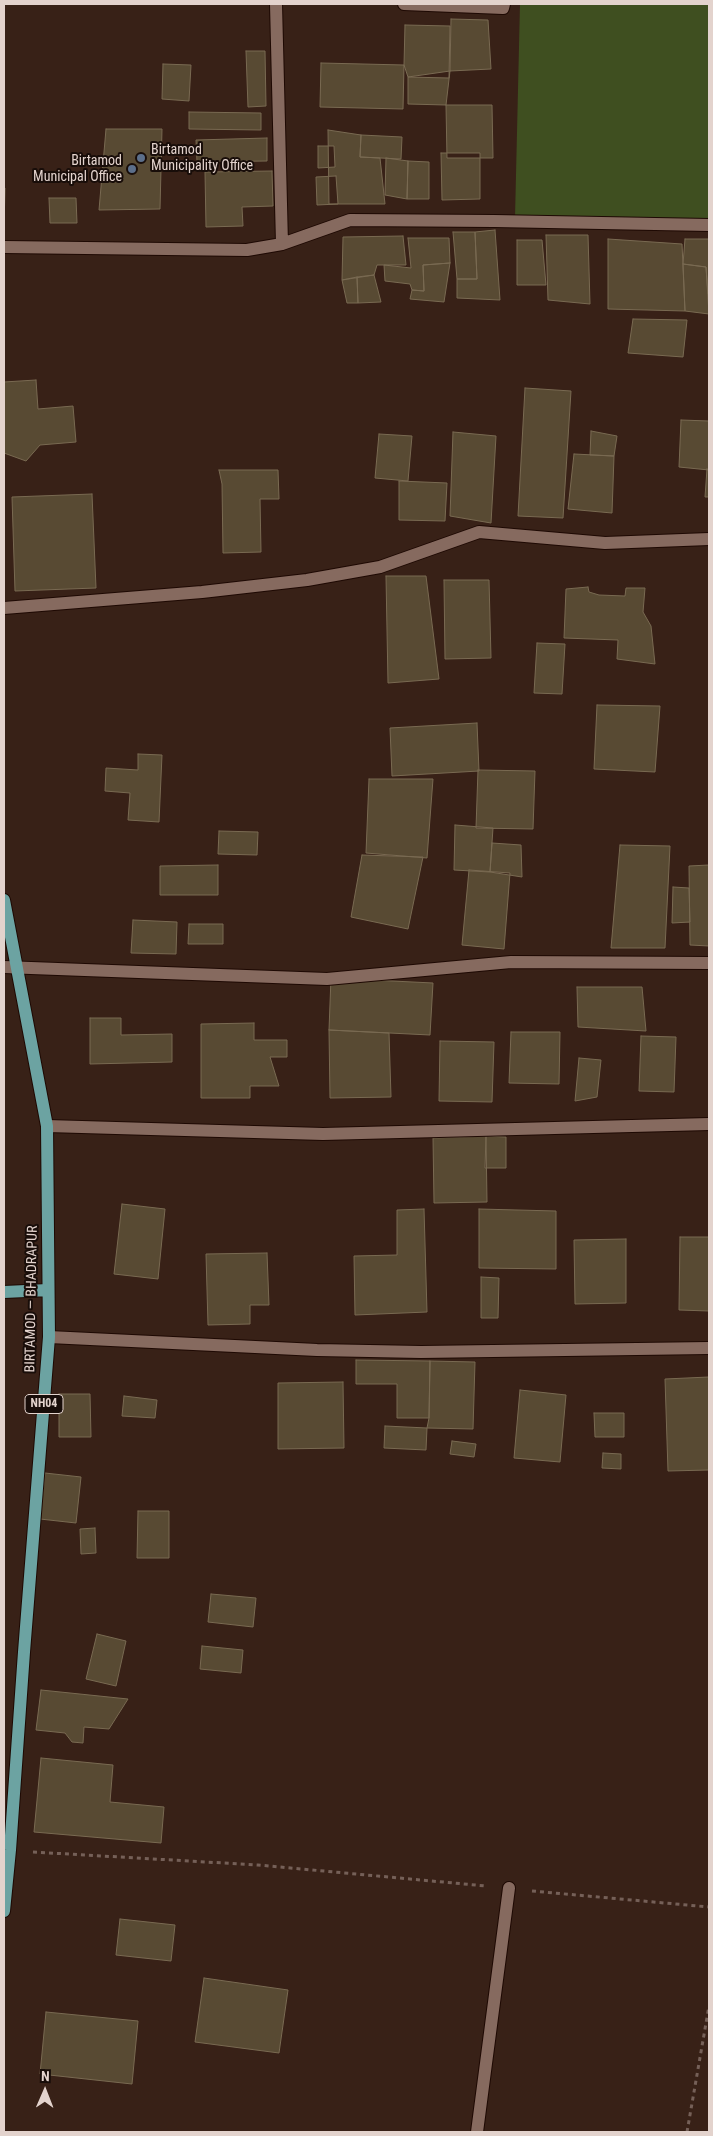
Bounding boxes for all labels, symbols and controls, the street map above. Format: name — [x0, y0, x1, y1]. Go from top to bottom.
place label: Birtamod Municipality Office — [151, 142, 253, 174]
marker: Birtamod Municipality Office — [135, 152, 147, 164]
place label: Birtamod Municipal Office — [33, 153, 122, 186]
marker: Birtamod Municipal Office — [126, 163, 138, 175]
street label: BIRTAMOD — BHADRAPUR — [22, 1225, 42, 1373]
road number: NH04 — [25, 1395, 63, 1414]
north arrow — [20, 2066, 70, 2116]
text: N — [41, 2068, 50, 2084]

